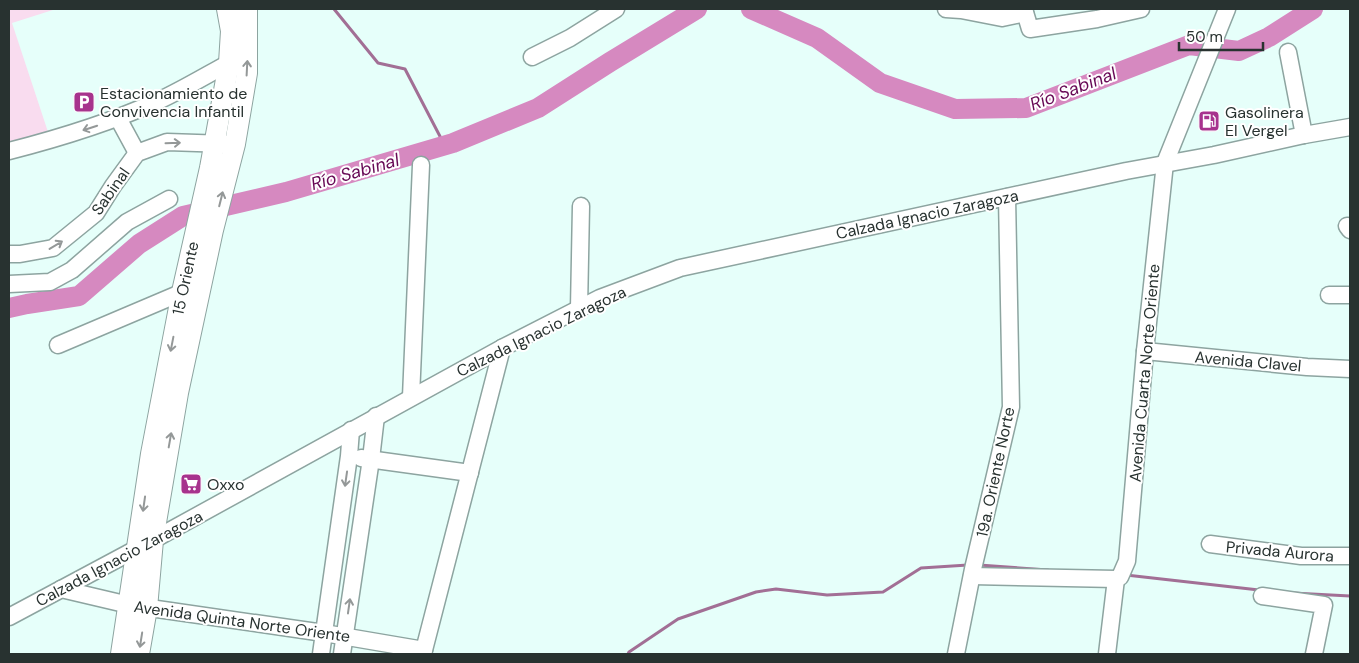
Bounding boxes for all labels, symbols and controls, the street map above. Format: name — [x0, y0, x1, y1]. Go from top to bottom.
scale bar — [1179, 20, 1263, 52]
text: 50 m — [1186, 27, 1223, 47]
one-way arrow — [242, 60, 251, 76]
water label: Río Sabinal — [1026, 61, 1121, 116]
place label: Estacionamiento de Convivencia Infantil — [100, 83, 247, 122]
parking icon: Estacionamiento de Convivencia Infantil — [72, 90, 96, 114]
place label: Gasolinera El Vergel — [1225, 102, 1304, 141]
fuel station icon: Gasolinera El Vergel — [1197, 109, 1221, 133]
one-way arrow — [82, 123, 98, 133]
one-way arrow — [164, 138, 181, 148]
water label: Río Sabinal — [308, 148, 403, 196]
street label: Sabinal — [87, 163, 134, 219]
street label: Calzada Ignacio Zaragoza — [834, 185, 1020, 244]
one-way arrow — [217, 191, 226, 207]
one-way arrow — [48, 239, 62, 249]
street label: 15 Oriente — [167, 239, 204, 317]
street label: Avenida Cuarta Norte Oriente — [1125, 263, 1164, 483]
street label: Calzada Ignacio Zaragoza — [453, 281, 629, 382]
one-way arrow — [166, 336, 176, 352]
street label: Avenida Clavel — [1194, 346, 1302, 377]
street label: 19a. Oriente Norte — [971, 405, 1020, 539]
one-way arrow — [165, 432, 175, 448]
one-way arrow — [341, 470, 351, 486]
supermarket icon: Oxxo — [179, 472, 203, 496]
place label: Oxxo — [207, 474, 244, 495]
one-way arrow — [138, 496, 148, 512]
street label: Calzada Ignacio Zaragoza — [32, 505, 206, 611]
street label: Privada Aurora — [1225, 536, 1335, 567]
street label: Avenida Quinta Norte Oriente — [132, 596, 351, 647]
one-way arrow — [345, 598, 355, 614]
one-way arrow — [136, 632, 146, 648]

